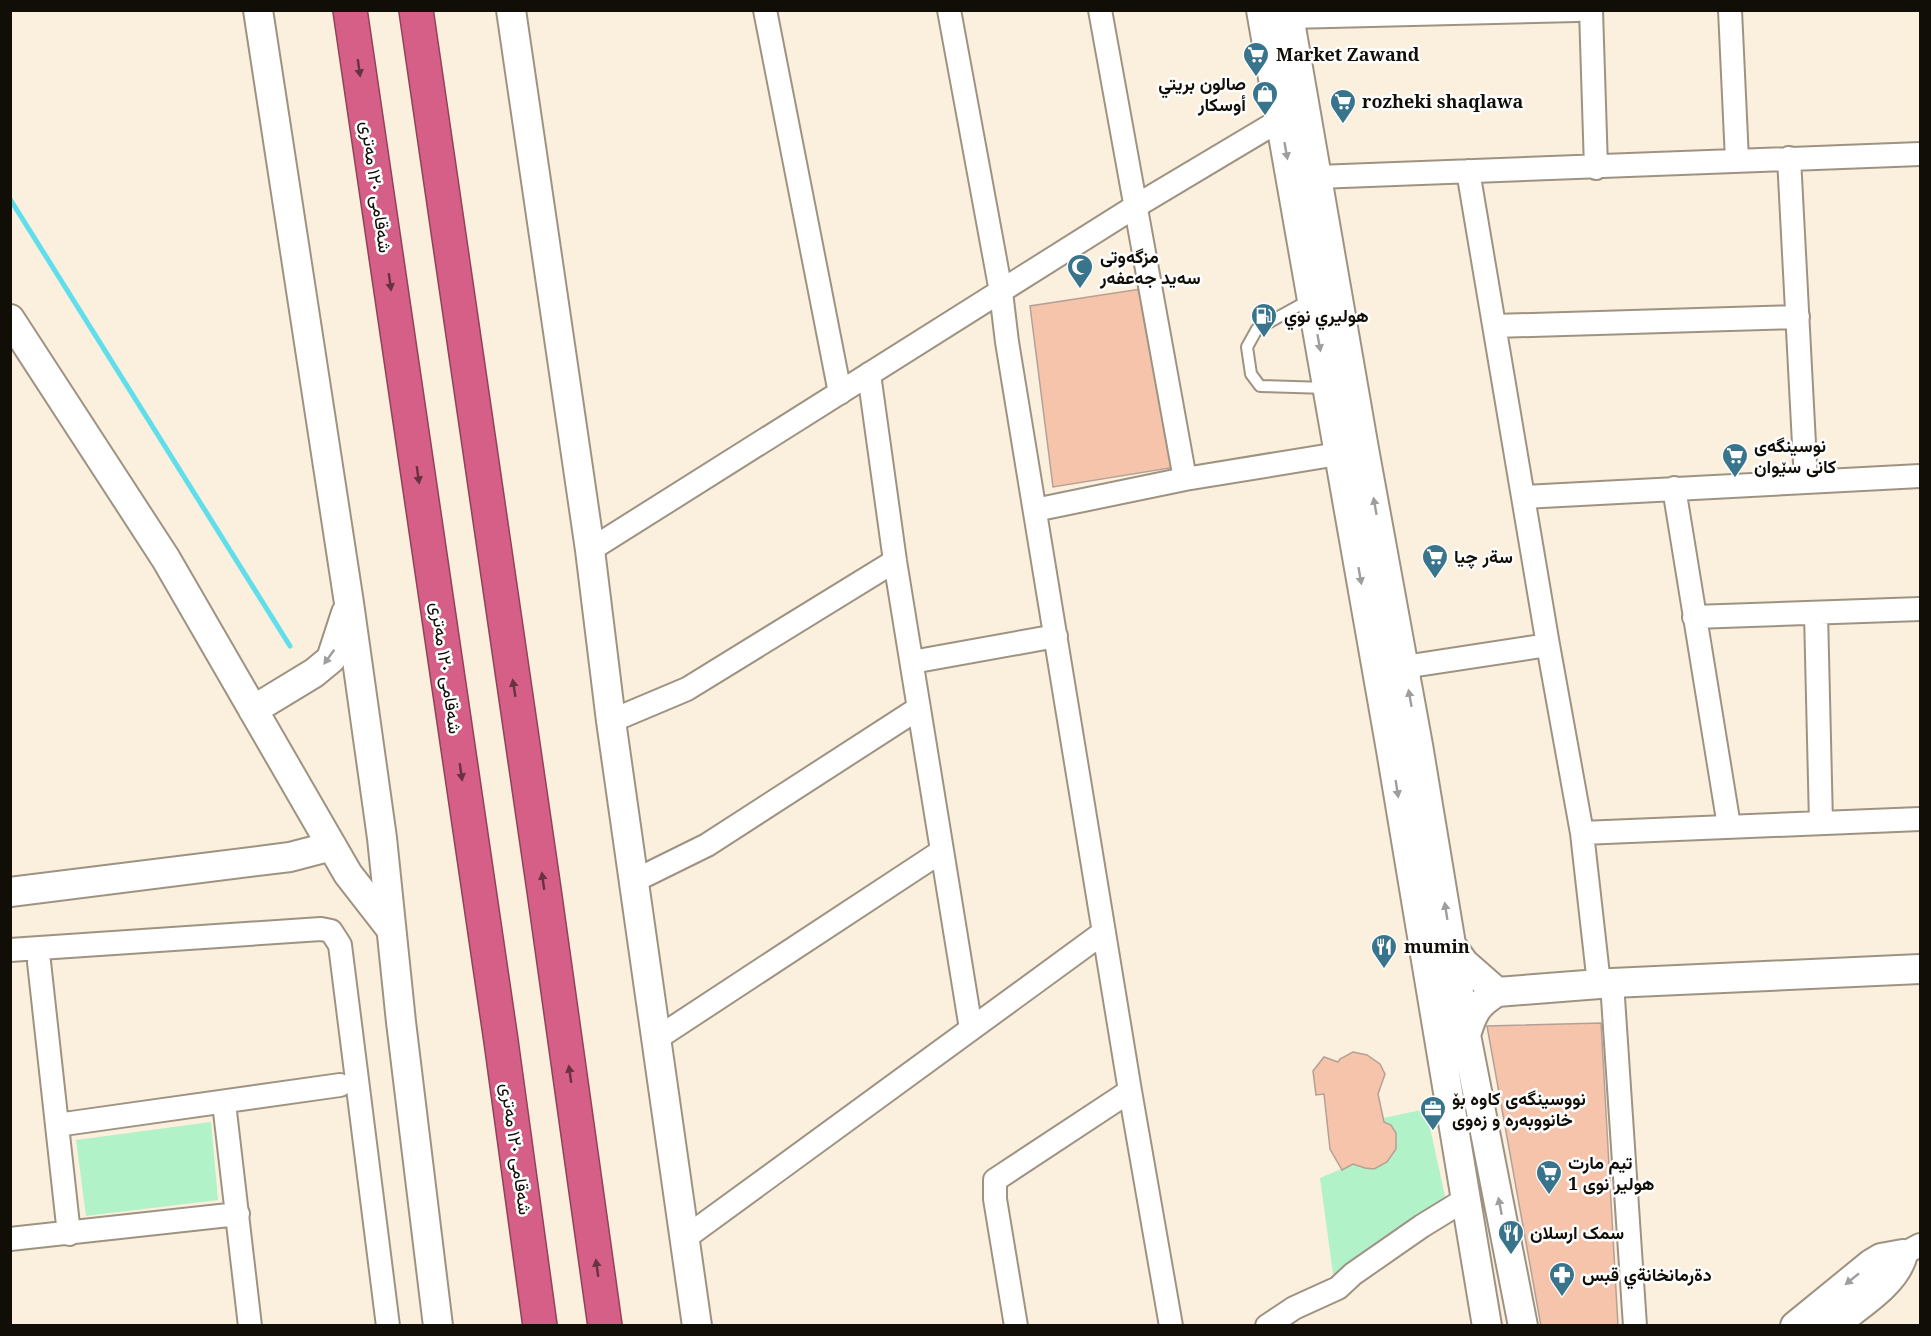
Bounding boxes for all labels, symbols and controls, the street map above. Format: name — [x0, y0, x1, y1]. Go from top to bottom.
supermarket icon: Market Zawand — [1241, 40, 1271, 78]
place label: Market Zawand — [1276, 42, 1420, 66]
one-way arrow — [354, 59, 363, 78]
place label: صالون بريتي أوسكار — [1158, 71, 1246, 116]
shop icon: صالون بريتي أوسكار — [1250, 79, 1280, 117]
supermarket icon: rozheki shaqlawa — [1328, 87, 1358, 125]
place label: rozheki shaqlawa — [1362, 89, 1523, 113]
street label: شەقامی ١٢٠ مەتری — [356, 119, 398, 254]
one-way arrow — [1282, 142, 1291, 161]
place label: مزگەوتی سەید جەعفەر — [1099, 244, 1201, 289]
mosque icon: مزگەوتی سەید جەعفەر — [1065, 252, 1095, 290]
one-way arrow — [386, 273, 395, 292]
fuel station icon: هوليري نوي — [1249, 301, 1279, 339]
place label: هوليري نوي — [1284, 303, 1369, 331]
one-way arrow — [1315, 334, 1324, 353]
place label: نوسینگەی کانی سێوان — [1754, 433, 1836, 478]
supermarket icon: نوسینگەی کانی سێوان — [1720, 441, 1750, 479]
one-way arrow — [414, 466, 423, 485]
one-way arrow — [1370, 497, 1379, 516]
supermarket icon: سةر چيا — [1420, 542, 1450, 580]
place label: سةر چيا — [1454, 544, 1513, 569]
one-way arrow — [1356, 567, 1365, 586]
street label: شەقامی ١٢٠ مەتری — [426, 600, 468, 735]
one-way arrow — [323, 649, 335, 665]
one-way arrow — [510, 679, 519, 698]
one-way arrow — [1405, 689, 1414, 708]
one-way arrow — [457, 763, 466, 782]
one-way arrow — [1393, 780, 1402, 799]
one-way arrow — [539, 872, 548, 891]
one-way arrow — [1441, 902, 1450, 921]
restaurant icon: mumin — [1369, 932, 1399, 970]
place label: mumin — [1404, 934, 1470, 958]
one-way arrow — [566, 1065, 575, 1084]
street label: شەقامی ١٢٠ مەتری — [496, 1081, 538, 1216]
place label: نووسینگەی کاوە بۆ خانووبەرە و زەوی — [1452, 1086, 1586, 1131]
office icon: نووسینگەی کاوە بۆ خانووبەرە و زەوی — [1418, 1094, 1448, 1132]
place label: تيم مارت هولير نوى 1 — [1568, 1150, 1655, 1195]
supermarket icon: تيم مارت هولير نوى 1 — [1534, 1158, 1564, 1196]
one-way arrow — [1495, 1197, 1504, 1216]
restaurant icon: سمک ارسلان — [1496, 1218, 1526, 1256]
place label: سمک ارسلان — [1530, 1220, 1624, 1244]
one-way arrow — [593, 1258, 602, 1277]
pharmacy icon: دةرمانخانةي قبس — [1547, 1260, 1577, 1298]
place label: دةرمانخانةي قبس — [1582, 1262, 1712, 1290]
one-way arrow — [1845, 1272, 1860, 1285]

